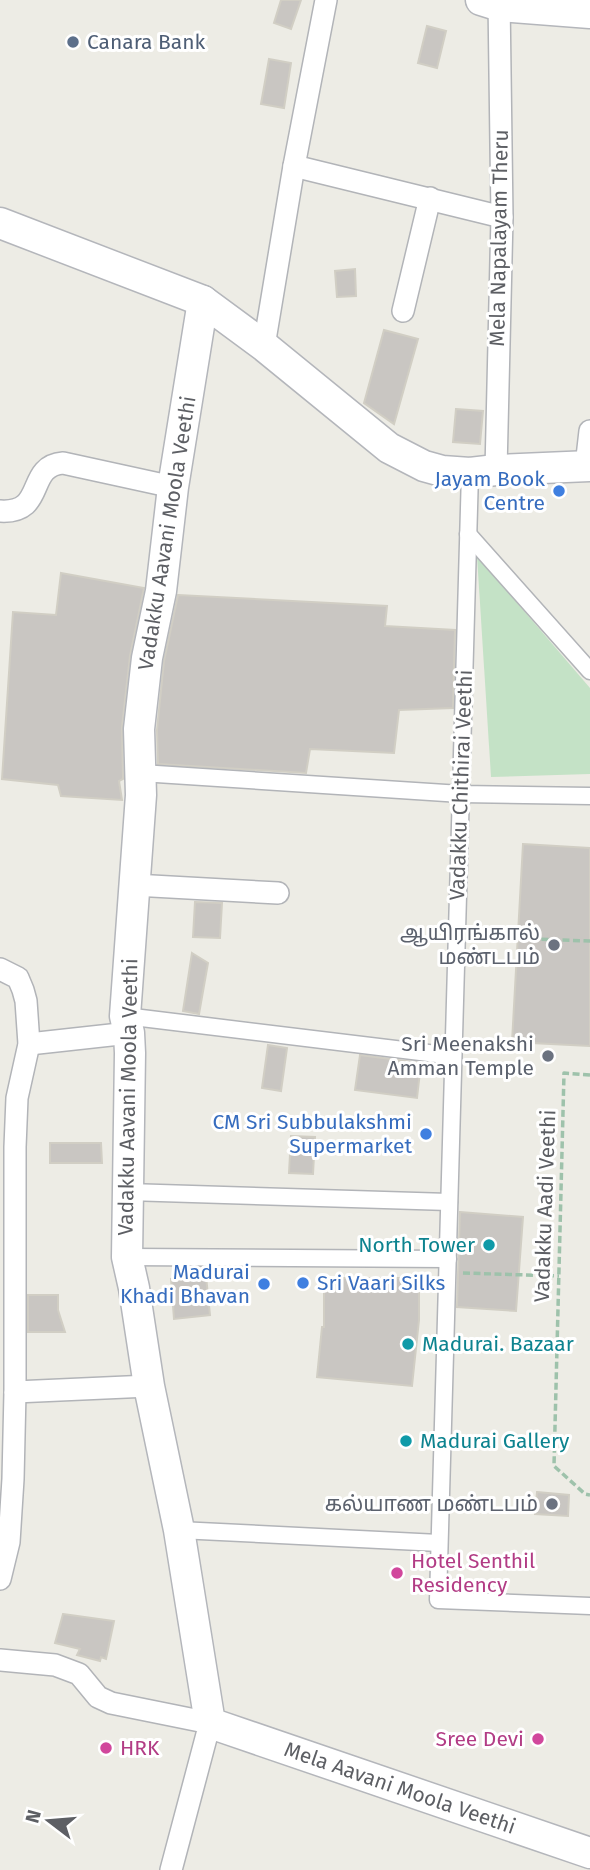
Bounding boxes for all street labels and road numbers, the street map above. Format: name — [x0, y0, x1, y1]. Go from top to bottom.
street label: Mela Napalayam Theru — [484, 129, 514, 347]
street label: Vadakku Aavani Moola Veethi — [132, 394, 202, 672]
street label: Vadakku Chithirai Veethi — [444, 669, 478, 901]
street label: Vadakku Aavani Moola Veethi — [113, 958, 143, 1236]
street label: Vadakku Aadi Veethi — [529, 1109, 561, 1303]
street label: Mela Aavani Moola Veethi — [281, 1736, 519, 1840]

